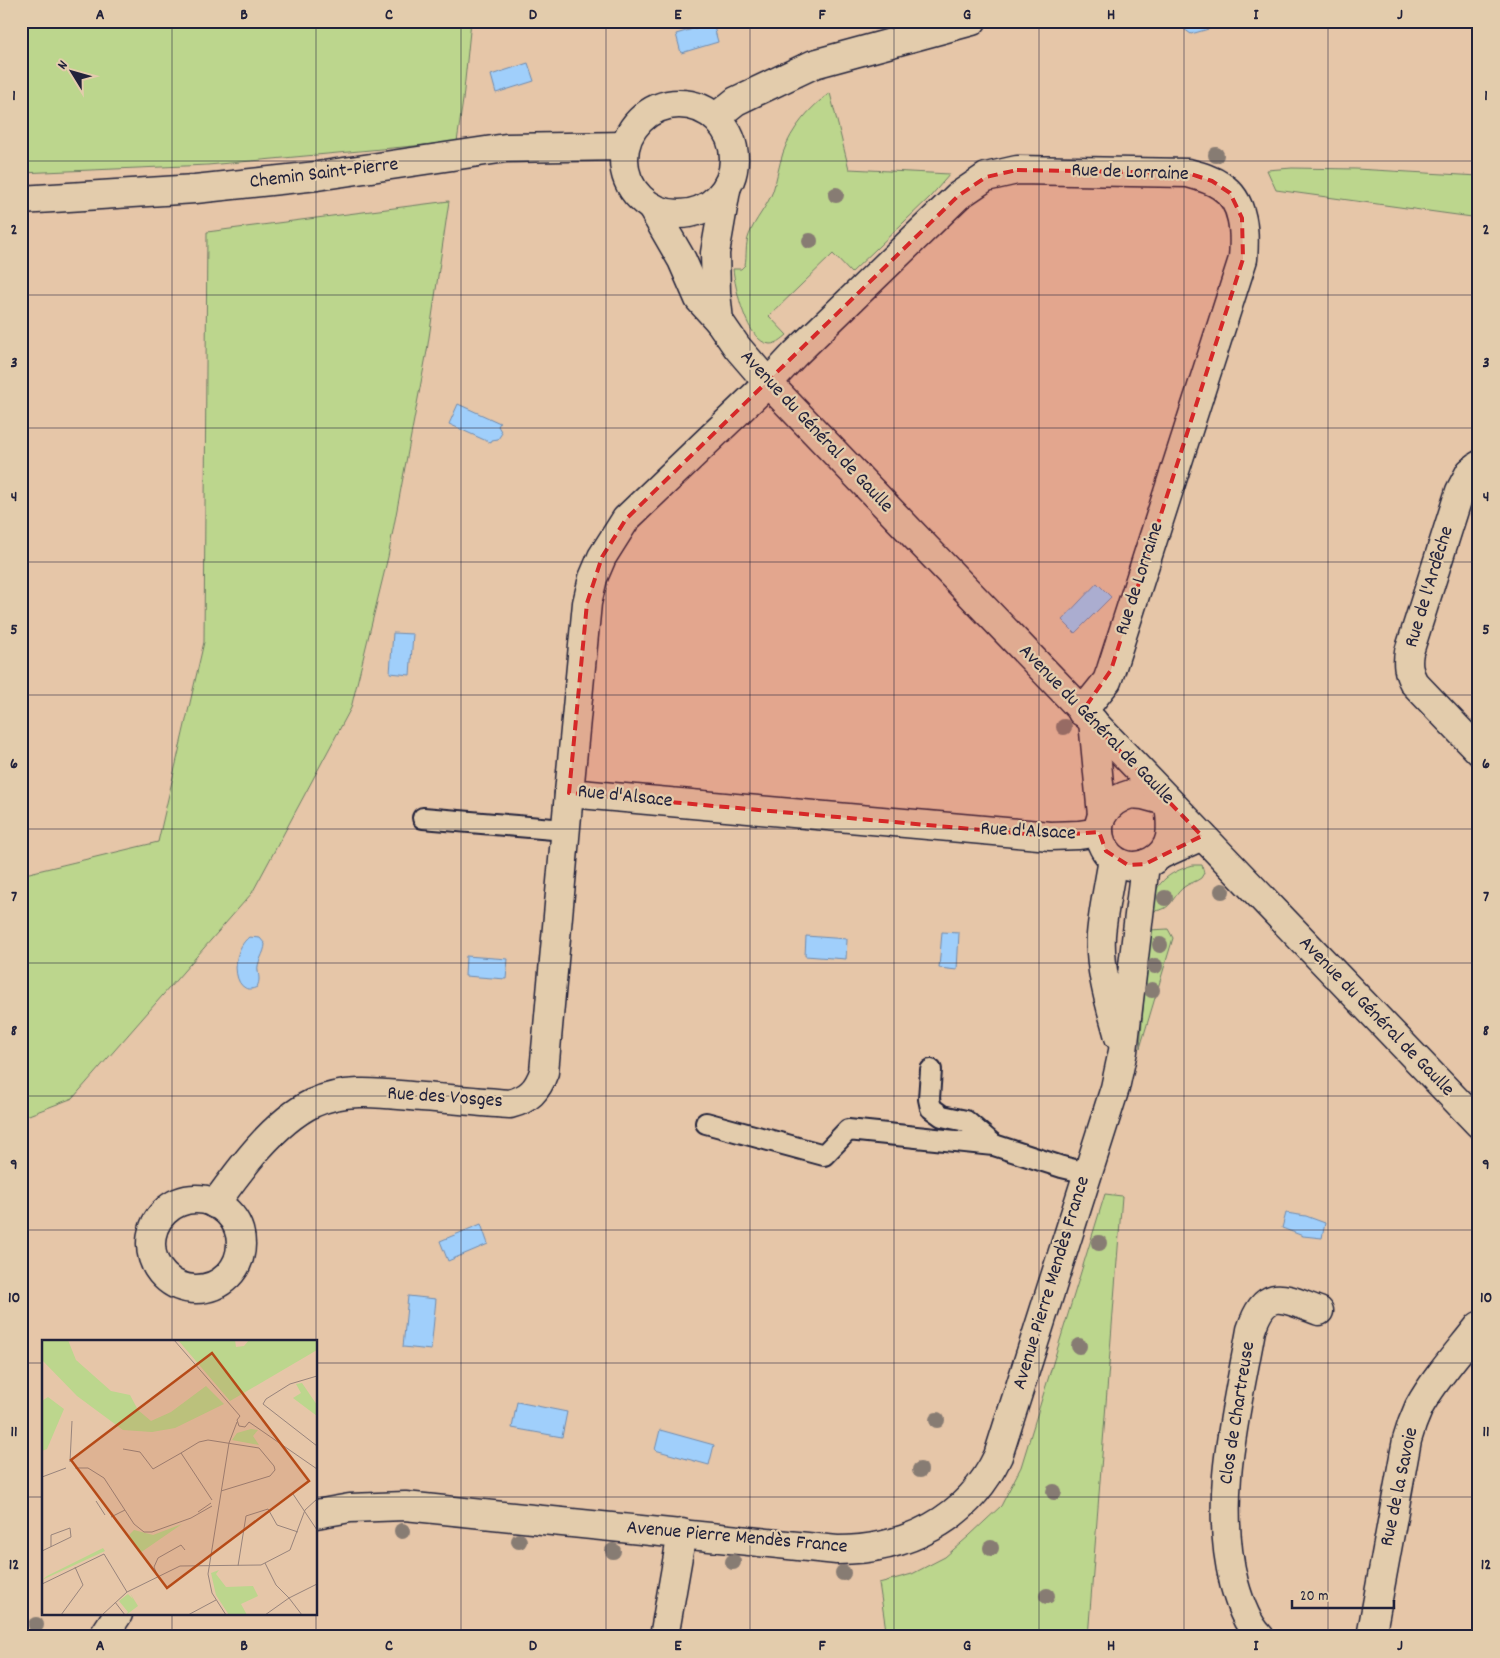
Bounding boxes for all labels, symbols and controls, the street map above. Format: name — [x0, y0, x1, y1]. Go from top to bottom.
text: A — [96, 4, 105, 27]
text: B — [240, 4, 248, 27]
text: C — [385, 4, 393, 27]
text: D — [529, 4, 538, 27]
text: E — [674, 4, 682, 27]
text: F — [818, 4, 826, 27]
text: G — [963, 4, 971, 27]
text: H — [1107, 4, 1115, 27]
text: I — [1254, 4, 1260, 27]
text: J — [1397, 4, 1403, 27]
north arrow — [48, 48, 98, 98]
text: N — [53, 57, 73, 74]
text: 1 — [12, 85, 16, 108]
text: 1 — [1484, 85, 1488, 108]
street label: Chemin Saint-Pierre — [248, 151, 400, 197]
street label: Rue de Lorraine — [1071, 157, 1189, 189]
text: 2 — [11, 219, 18, 242]
text: 2 — [1483, 219, 1490, 242]
street label: Avenue du Général de Gaulle — [733, 344, 899, 520]
text: 3 — [10, 352, 18, 375]
text: 3 — [1482, 352, 1490, 375]
text: 4 — [11, 486, 17, 509]
text: 4 — [1483, 486, 1489, 509]
street label: Rue de Lorraine — [1109, 519, 1172, 639]
street label: Rue de l'Ardêche — [1398, 523, 1462, 651]
text: 5 — [10, 619, 18, 642]
text: 5 — [1482, 619, 1490, 642]
street label: Avenue du Général de Gaulle — [1012, 638, 1180, 812]
text: 6 — [10, 753, 18, 776]
text: 6 — [1482, 753, 1490, 776]
street label: Rue d'Alsace — [576, 778, 674, 816]
street label: Rue d'Alsace — [980, 816, 1077, 848]
text: 7 — [11, 886, 17, 909]
text: 7 — [1483, 886, 1489, 909]
street label: Avenue du Général de Gaulle — [1292, 930, 1460, 1104]
text: 8 — [11, 1020, 18, 1043]
text: 8 — [1483, 1020, 1490, 1043]
street label: Rue des Vosges — [386, 1080, 504, 1116]
text: 9 — [10, 1154, 18, 1177]
text: 9 — [1482, 1154, 1490, 1177]
street label: Avenue Pierre Mendès France — [1006, 1173, 1098, 1393]
text: 10 — [8, 1287, 20, 1310]
text: 10 — [1480, 1287, 1492, 1310]
street label: Clos de Chartreuse — [1213, 1339, 1263, 1487]
inset map — [42, 1340, 318, 1616]
text: 11 — [10, 1421, 18, 1444]
text: 11 — [1482, 1421, 1490, 1444]
street label: Rue de la Savoie — [1374, 1425, 1426, 1549]
street label: Avenue Pierre Mendès France — [625, 1514, 849, 1562]
text: 12 — [9, 1554, 19, 1577]
text: 12 — [1481, 1554, 1491, 1577]
scale bar — [1292, 1578, 1395, 1610]
text: 20 m — [1300, 1586, 1328, 1608]
text: A — [96, 1635, 105, 1658]
text: B — [240, 1635, 248, 1658]
text: C — [385, 1635, 393, 1658]
text: D — [529, 1635, 538, 1658]
text: E — [674, 1635, 682, 1658]
text: F — [818, 1635, 826, 1658]
text: G — [963, 1635, 971, 1658]
text: H — [1107, 1635, 1115, 1658]
text: I — [1254, 1635, 1260, 1658]
text: J — [1397, 1635, 1403, 1658]

